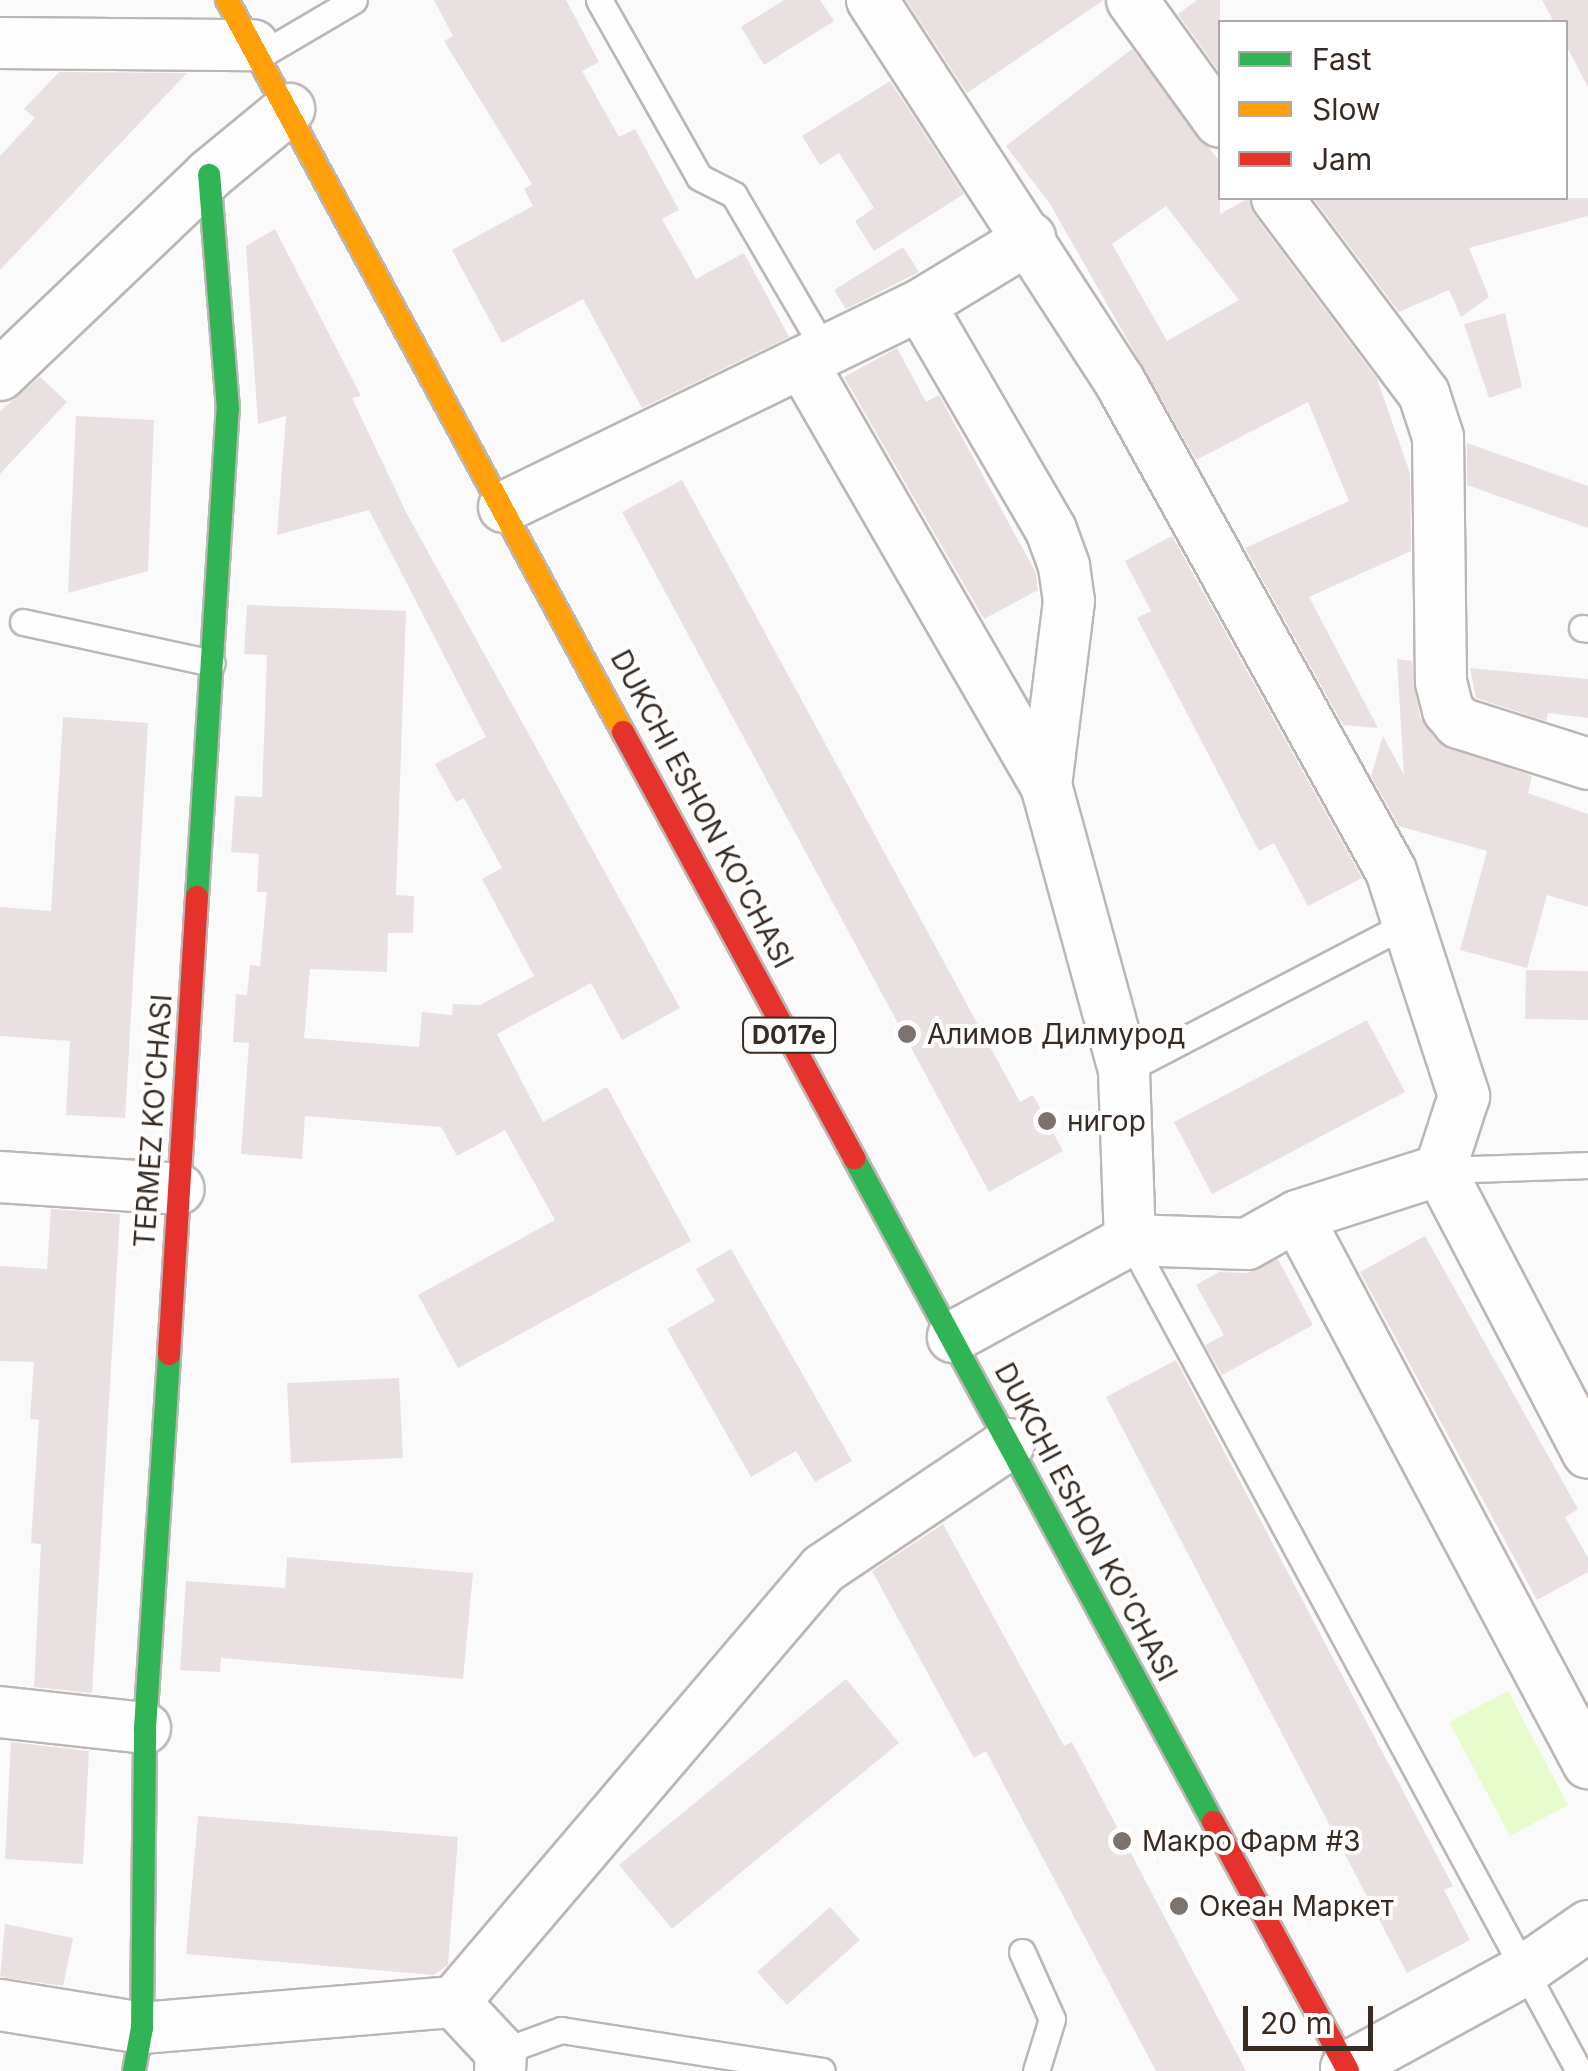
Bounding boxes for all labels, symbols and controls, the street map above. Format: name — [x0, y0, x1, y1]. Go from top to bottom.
legend — [1218, 20, 1568, 200]
text: Fast — [1312, 41, 1371, 77]
text: Slow — [1312, 91, 1381, 127]
text: Jam — [1312, 141, 1372, 177]
street label: DUKCHI ESHON KO'CHASI — [604, 644, 800, 974]
street label: TERMEZ KO'CHASI — [127, 993, 179, 1249]
road number: D017e — [742, 1015, 836, 1055]
place label: Алимов Дилмурод — [927, 1017, 1185, 1051]
marker: Алимов Дилмурод — [896, 1023, 918, 1045]
place label: нигор — [1067, 1104, 1146, 1138]
marker: нигор — [1036, 1110, 1058, 1132]
street label: DUKCHI ESHON KO'CHASI — [988, 1357, 1184, 1687]
place label: Макро Фарм #3 — [1142, 1824, 1361, 1858]
marker: Макро Фарм #3 — [1111, 1830, 1133, 1852]
place label: Океан Маркет — [1199, 1889, 1394, 1923]
marker: Океан Маркет — [1168, 1895, 1190, 1917]
scale bar — [1248, 1986, 1378, 2048]
text: 20 m — [1260, 2005, 1332, 2041]

